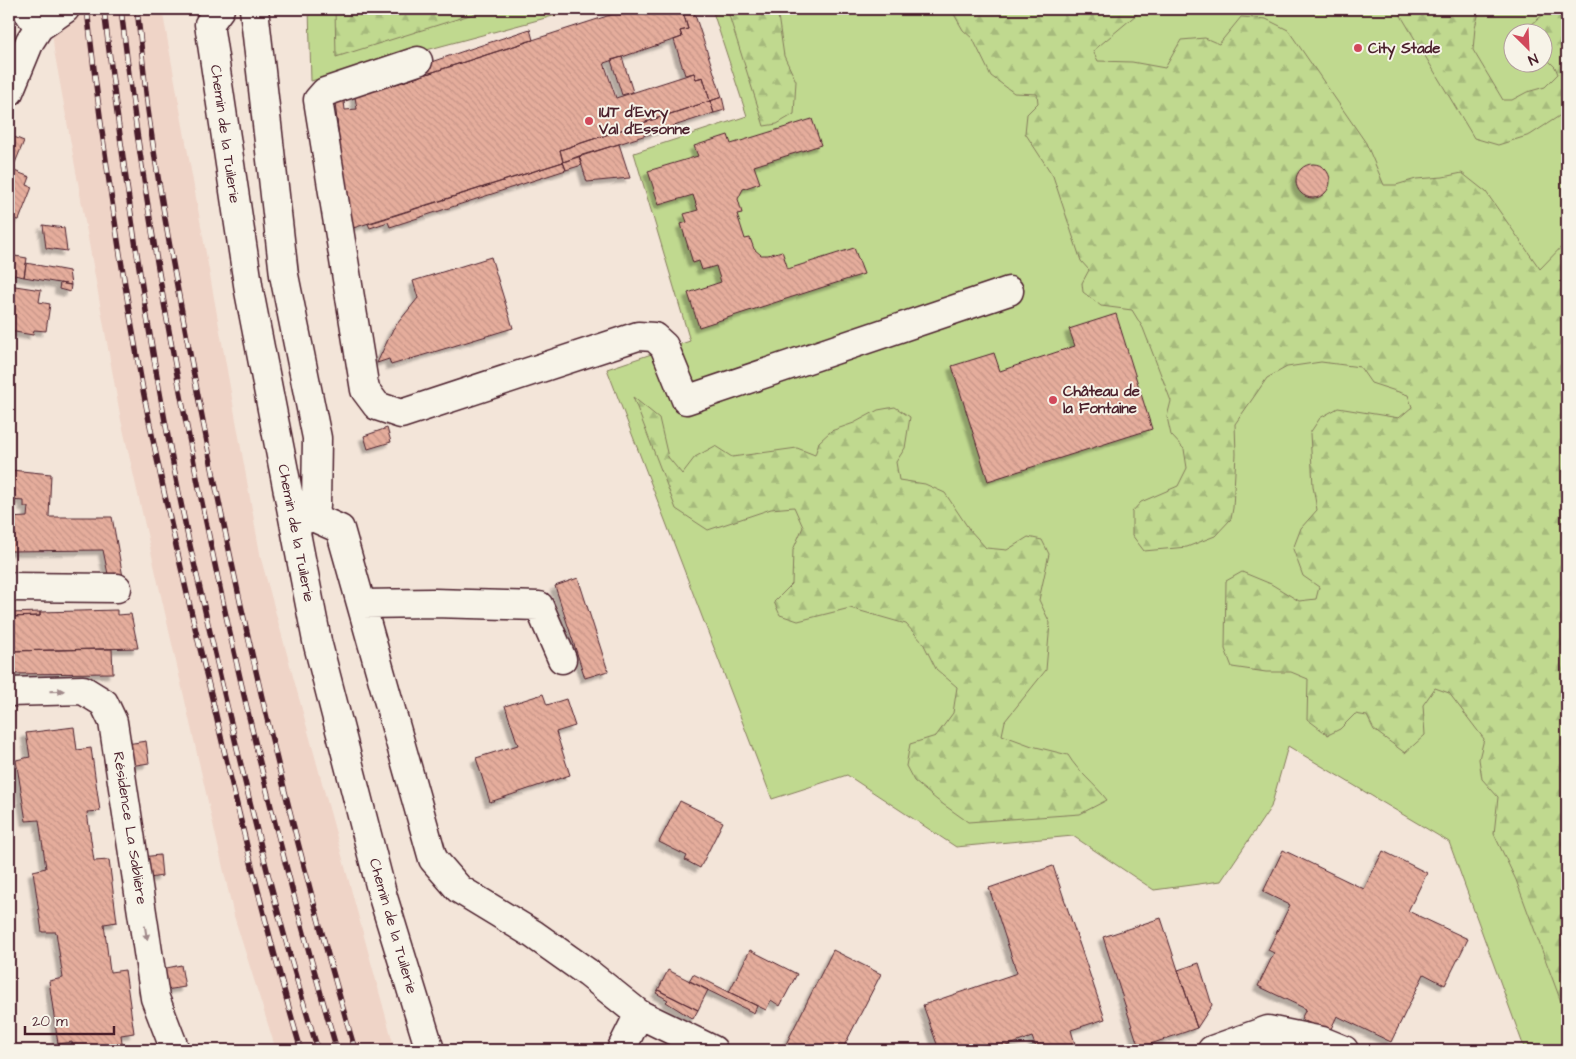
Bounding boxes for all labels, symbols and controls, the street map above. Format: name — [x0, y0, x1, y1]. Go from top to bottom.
north arrow — [1504, 22, 1554, 72]
place label: City Stade — [1368, 38, 1440, 60]
marker: City Stade — [1352, 42, 1364, 54]
text: N — [1525, 48, 1541, 70]
street label: Chemin de la Tuilerie — [205, 63, 245, 205]
place label: IUT d'Evry Val d'Essonne — [598, 102, 690, 140]
marker: IUT d'Evry Val d'Essonne — [583, 115, 595, 127]
place label: Château de la Fontaine — [1063, 381, 1140, 419]
marker: Château de la Fontaine — [1047, 394, 1059, 406]
street label: Chemin de la Tuilerie — [272, 462, 320, 604]
one-way arrow — [50, 686, 66, 694]
street label: Résidence La Sablière — [108, 750, 152, 906]
street label: Chemin de la Tuilerie — [364, 856, 422, 996]
one-way arrow — [142, 925, 150, 941]
scale bar — [25, 1004, 114, 1036]
text: 20 m — [32, 1011, 68, 1032]

